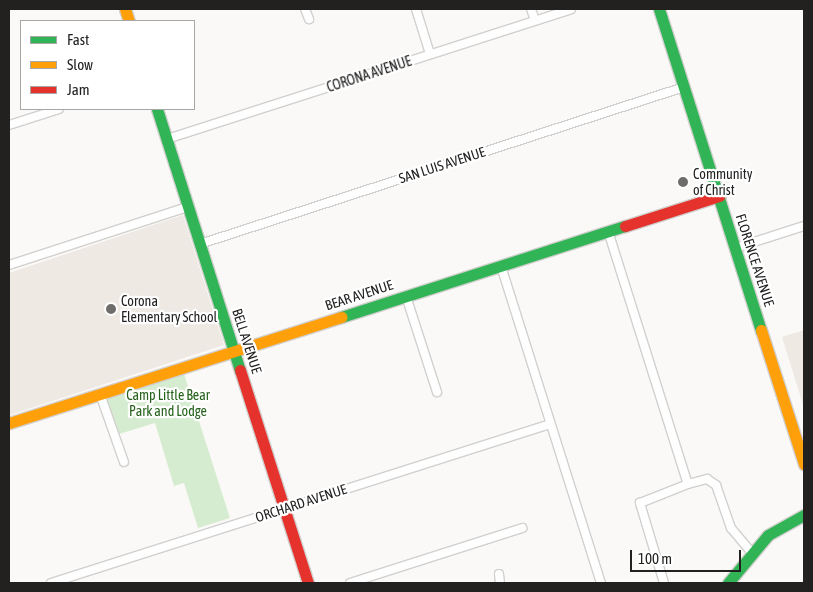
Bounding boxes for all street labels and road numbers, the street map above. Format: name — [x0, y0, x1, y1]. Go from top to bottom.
street label: CORONA AVENUE — [324, 52, 414, 96]
street label: SAN LUIS AVENUE — [397, 143, 487, 187]
street label: FLORENCE AVENUE — [732, 212, 778, 308]
street label: BEAR AVENUE — [323, 276, 395, 314]
street label: BELL AVENUE — [229, 306, 265, 376]
street label: ORCHARD AVENUE — [253, 480, 349, 526]

